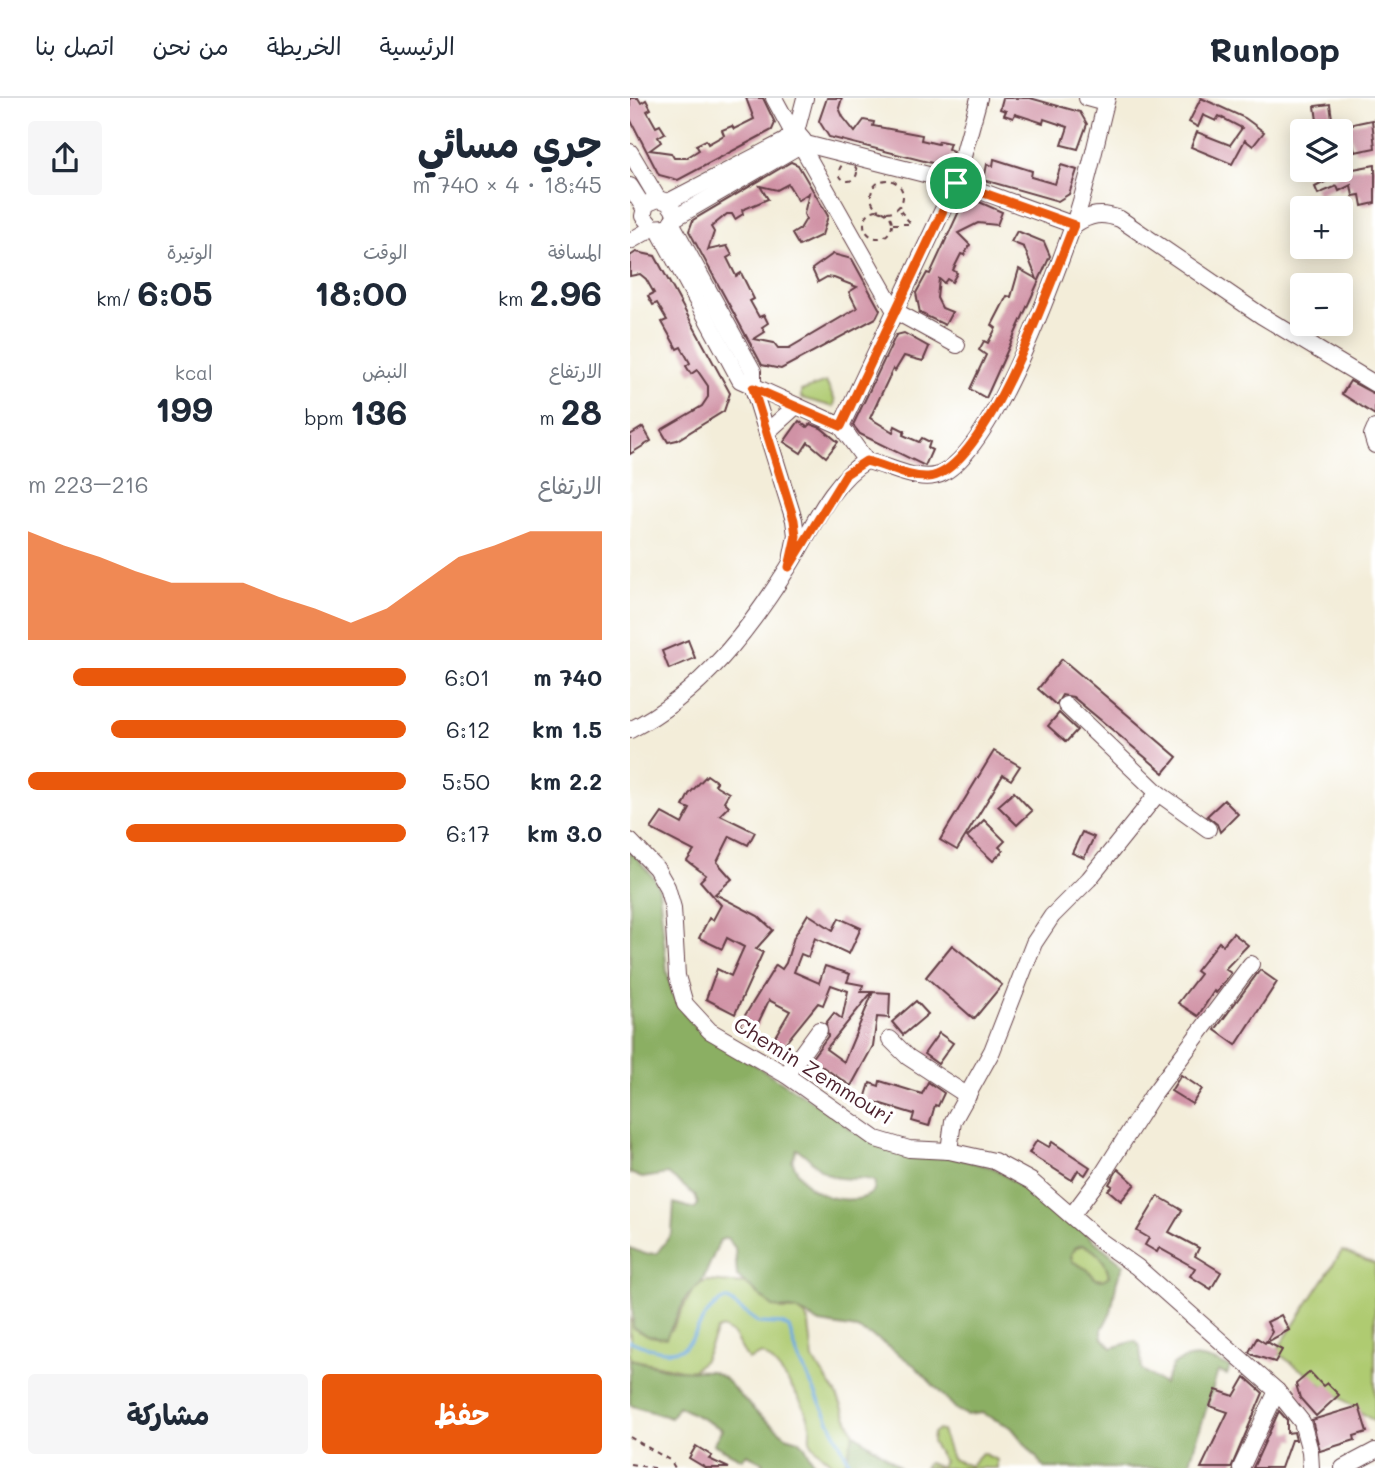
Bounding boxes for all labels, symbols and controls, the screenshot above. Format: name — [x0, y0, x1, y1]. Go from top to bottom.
text: Runloop — [1210, 27, 1340, 70]
text: اتصل بنا — [35, 30, 114, 61]
text: من نحن — [152, 30, 229, 61]
text: الخريطة — [267, 30, 342, 61]
text: الرئيسية — [380, 30, 455, 61]
text: جري مسائي — [418, 118, 602, 168]
map controls — [1290, 119, 1353, 336]
button: layers — [1290, 119, 1353, 182]
button: share — [28, 121, 102, 195]
pin — [926, 153, 986, 213]
icon: arrive — [937, 164, 975, 202]
text: 18:45 · 4 × 740 m — [412, 169, 602, 199]
button: + — [1290, 196, 1353, 259]
text: الوتيرة — [167, 239, 213, 264]
text: الوقت — [363, 239, 407, 264]
text: المسافة — [548, 239, 602, 264]
text: 6:05 — [137, 269, 213, 315]
text: 18:00 — [314, 269, 407, 315]
text: 2.96 — [529, 269, 602, 315]
button: − — [1290, 273, 1353, 336]
text: /km — [96, 286, 137, 311]
text: km — [498, 286, 529, 311]
text: النبض — [362, 358, 407, 383]
text: الارتفاع — [549, 358, 602, 383]
text: kcal — [175, 360, 213, 385]
text: 199 — [155, 385, 213, 431]
text: 136 — [350, 388, 407, 434]
text: 28 — [561, 388, 602, 434]
text: bpm — [305, 405, 350, 430]
text: m — [539, 405, 561, 430]
text: 216–223 m — [28, 469, 149, 499]
text: الارتفاع — [538, 470, 602, 500]
text: 6:01 — [445, 662, 490, 692]
text: 740 m — [533, 662, 602, 692]
text: 6:12 — [446, 714, 490, 744]
text: 1.5 km — [532, 714, 602, 744]
text: 5:50 — [442, 766, 490, 796]
text: 2.2 km — [530, 766, 602, 796]
text: 6:17 — [446, 818, 490, 848]
text: 3.0 km — [527, 818, 602, 848]
street label: Chemin Zemmouri — [729, 1010, 898, 1130]
button: مشاركة — [28, 1374, 308, 1454]
button: حفظ — [322, 1374, 602, 1454]

